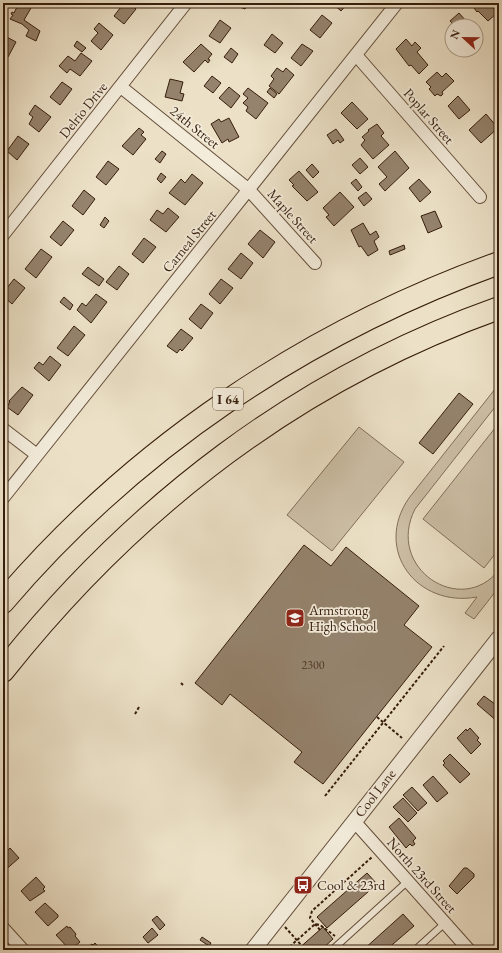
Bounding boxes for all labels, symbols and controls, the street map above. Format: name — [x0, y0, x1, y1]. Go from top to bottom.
north arrow — [444, 18, 484, 58]
text: N — [447, 27, 463, 41]
street label: Delrio Drive — [55, 78, 111, 142]
street label: Poplar Street — [400, 84, 459, 148]
street label: 24th Street — [167, 102, 224, 153]
street label: Maple Street — [264, 185, 323, 247]
street label: Carneal Street — [158, 206, 220, 276]
road number: I 64 — [213, 388, 243, 410]
place label: Armstrong High School — [308, 601, 377, 635]
school or university icon: Armstrong High School — [284, 607, 306, 629]
house number: 2300 — [301, 657, 325, 673]
street label: Cool Lane — [351, 765, 400, 821]
street label: North 23rd Street — [383, 833, 461, 917]
bus stop icon: Cool & 23rd — [292, 874, 314, 896]
place label: Cool & 23rd — [317, 876, 386, 894]

